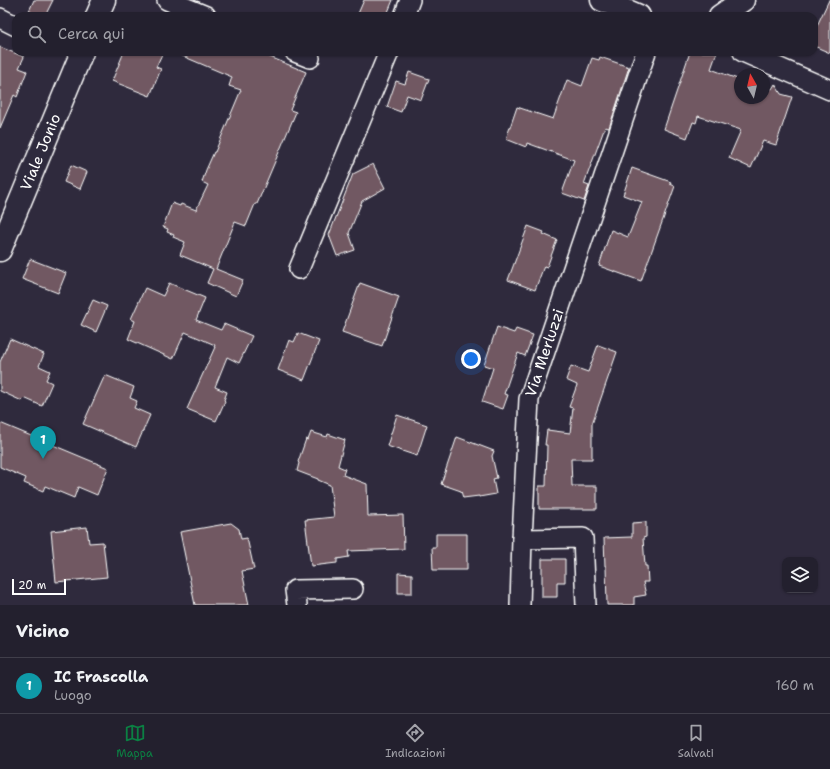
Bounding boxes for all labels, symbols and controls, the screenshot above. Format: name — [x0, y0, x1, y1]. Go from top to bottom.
search box — [12, 12, 818, 56]
icon: search — [26, 23, 48, 45]
text: Cerca qui — [58, 24, 125, 44]
north arrow — [734, 68, 770, 104]
street label: Viale Jonio — [16, 111, 65, 194]
street label: Via Merluzzi — [520, 306, 569, 400]
your location — [461, 349, 481, 369]
pin: 1 — [30, 426, 56, 459]
map controls — [782, 557, 818, 593]
button: layers — [782, 557, 818, 593]
scale bar — [12, 577, 66, 596]
text: 20 m — [18, 578, 46, 593]
text: Vicino — [16, 620, 69, 642]
text: IC Frascolla — [54, 667, 148, 687]
text: 1 — [26, 677, 32, 694]
text: 160 m — [776, 677, 814, 694]
text: Luogo — [54, 687, 92, 704]
tab: Mappa — [116, 722, 153, 761]
tab: Indicazioni — [385, 722, 445, 761]
tab: Salvati — [678, 722, 714, 761]

